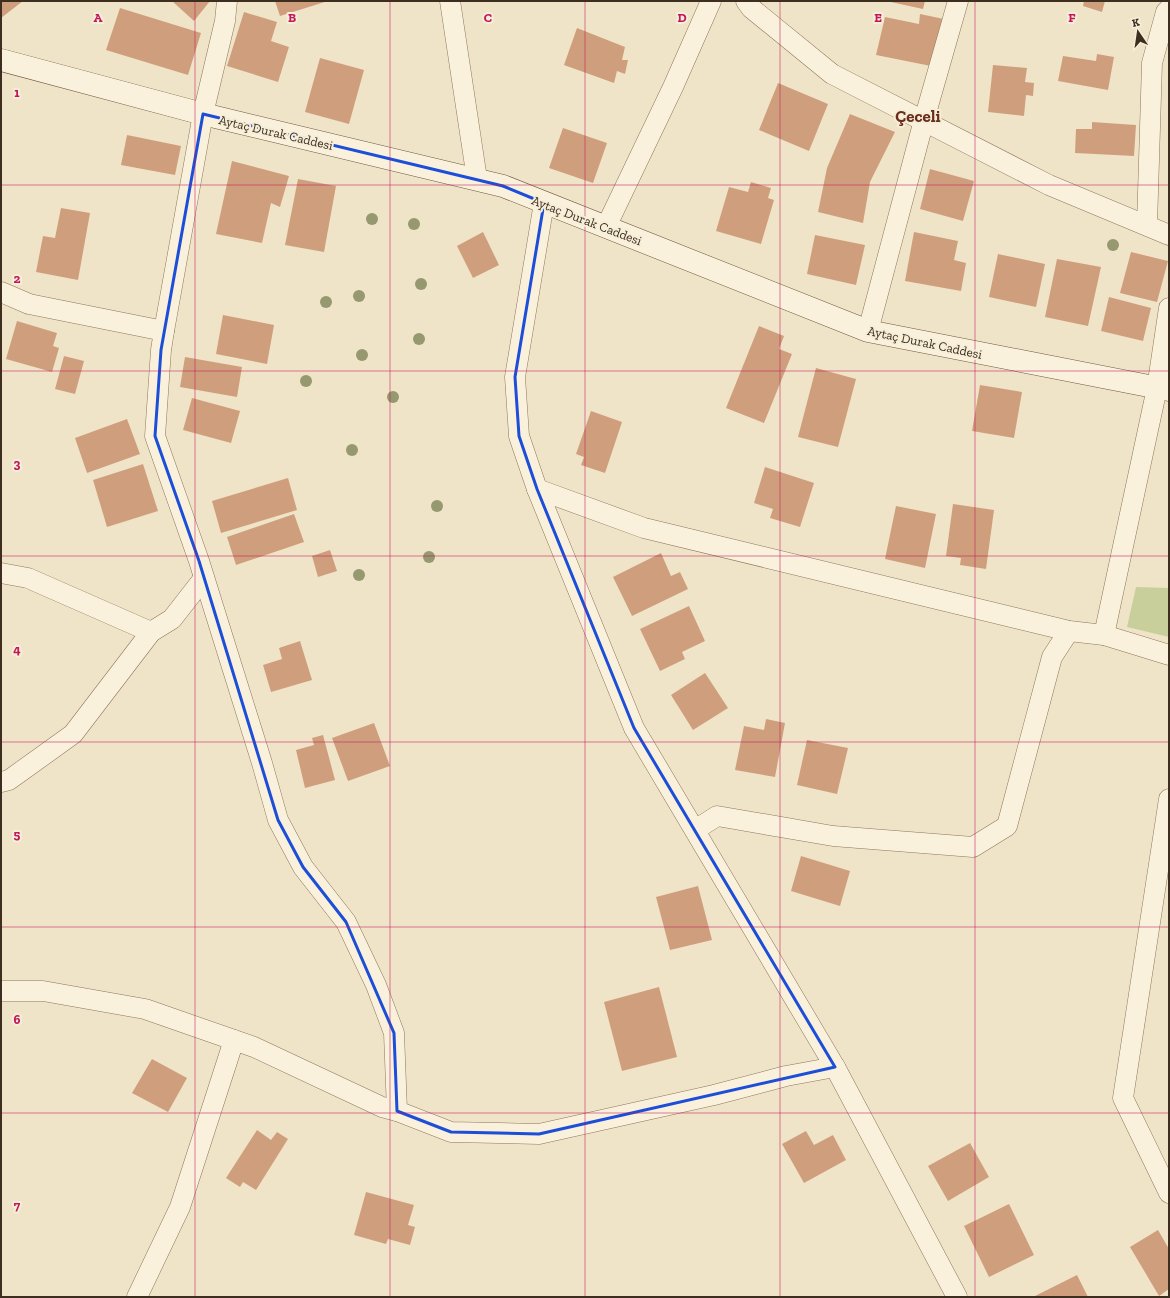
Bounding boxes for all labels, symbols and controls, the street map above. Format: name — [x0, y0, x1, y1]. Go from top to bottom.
text: A — [94, 10, 103, 25]
text: B — [288, 10, 296, 25]
text: C — [484, 10, 492, 25]
text: D — [677, 10, 687, 25]
text: E — [874, 10, 882, 25]
text: F — [1068, 10, 1076, 25]
north arrow — [1118, 12, 1158, 52]
text: K — [1131, 15, 1142, 30]
text: 1 — [14, 85, 20, 100]
district label: Çeceli — [895, 106, 941, 126]
street label: Aytaç Durak Caddesi — [217, 112, 335, 153]
street label: Aytaç Durak Caddesi — [530, 193, 644, 249]
text: 2 — [14, 271, 21, 286]
street label: Aytaç Durak Caddesi — [866, 323, 984, 362]
text: 3 — [14, 456, 21, 471]
text: 4 — [13, 642, 21, 657]
text: 5 — [14, 827, 21, 842]
text: 6 — [14, 1012, 21, 1027]
text: 7 — [14, 1198, 21, 1213]

